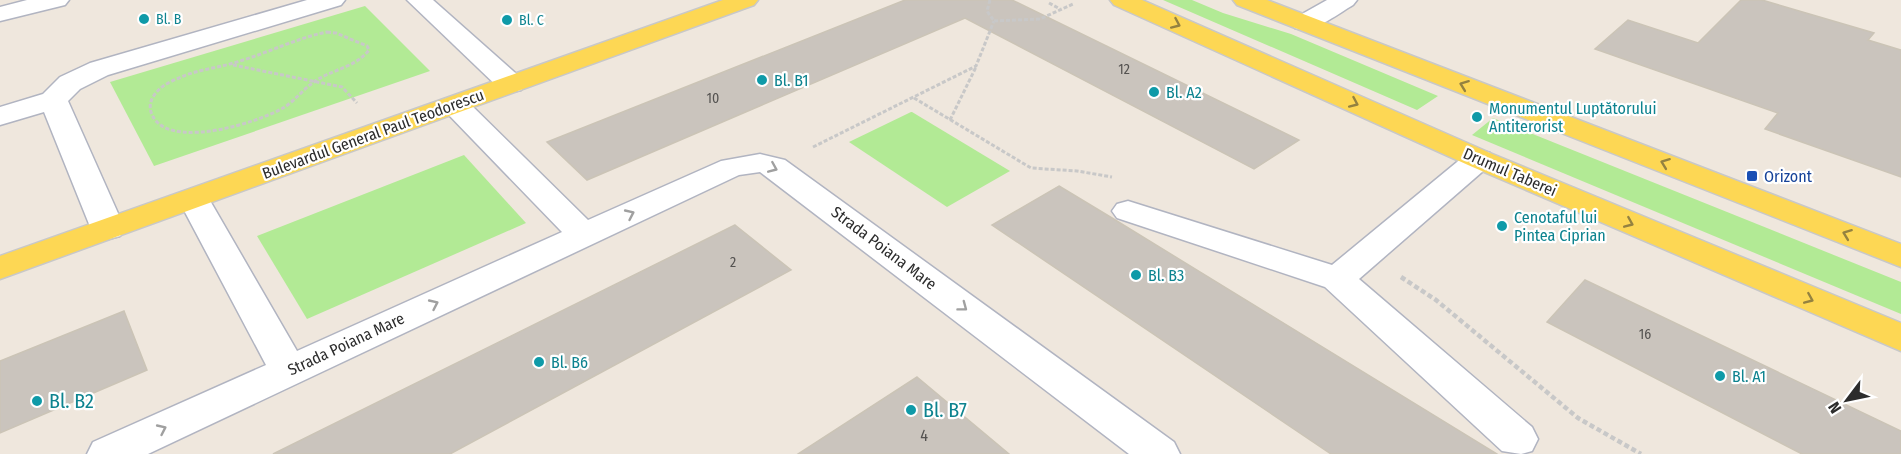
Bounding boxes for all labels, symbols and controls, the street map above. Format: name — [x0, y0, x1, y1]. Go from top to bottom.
place label: Bl. B — [156, 11, 182, 28]
marker: Bl. B — [137, 12, 151, 26]
place label: Bl. C — [519, 12, 544, 29]
marker: Bl. C — [500, 13, 514, 27]
one-way arrow — [1170, 17, 1181, 29]
house number: 12 — [1118, 61, 1130, 78]
place label: Bl. B1 — [774, 71, 809, 90]
marker: Bl. B1 — [755, 73, 769, 87]
one-way arrow — [1459, 80, 1470, 92]
place label: Bl. A2 — [1166, 83, 1202, 102]
street label: Bulevardul General Paul Teodorescu — [260, 85, 486, 183]
marker: Bl. A2 — [1147, 85, 1161, 99]
house number: 10 — [707, 90, 719, 107]
one-way arrow — [1348, 96, 1359, 108]
place label: Monumentul Luptătorului Antiterorist — [1489, 99, 1657, 136]
marker: Monumentul Luptătorului Antiterorist — [1470, 110, 1484, 124]
street label: Drumul Taberei — [1460, 144, 1560, 200]
one-way arrow — [1660, 158, 1671, 171]
one-way arrow — [766, 160, 777, 172]
place label: Orizont — [1764, 167, 1813, 186]
marker: Orizont — [1745, 169, 1759, 183]
street label: Strada Poiana Mare — [828, 202, 940, 294]
place label: Cenotaful lui Pintea Ciprian — [1514, 208, 1606, 245]
one-way arrow — [624, 209, 635, 221]
one-way arrow — [1623, 216, 1634, 228]
marker: Cenotaful lui Pintea Ciprian — [1495, 219, 1509, 233]
one-way arrow — [1842, 229, 1853, 241]
house number: 2 — [730, 254, 736, 271]
place label: Bl. B3 — [1148, 266, 1184, 285]
marker: Bl. B3 — [1129, 268, 1143, 282]
one-way arrow — [1802, 292, 1813, 304]
one-way arrow — [428, 299, 439, 311]
one-way arrow — [957, 300, 968, 311]
street label: Strada Poiana Mare — [285, 309, 408, 379]
house number: 16 — [1639, 326, 1651, 343]
place label: Bl. B6 — [551, 353, 588, 372]
marker: Bl. B6 — [532, 355, 546, 369]
place label: Bl. A1 — [1732, 367, 1766, 386]
marker: Bl. A1 — [1713, 369, 1727, 383]
north arrow — [1817, 370, 1877, 430]
place label: Bl. B2 — [49, 389, 94, 413]
marker: Bl. B2 — [30, 394, 44, 408]
place label: Bl. B7 — [923, 398, 967, 422]
text: N — [1824, 399, 1845, 417]
marker: Bl. B7 — [904, 403, 918, 417]
one-way arrow — [155, 425, 166, 437]
house number: 4 — [920, 426, 928, 445]

